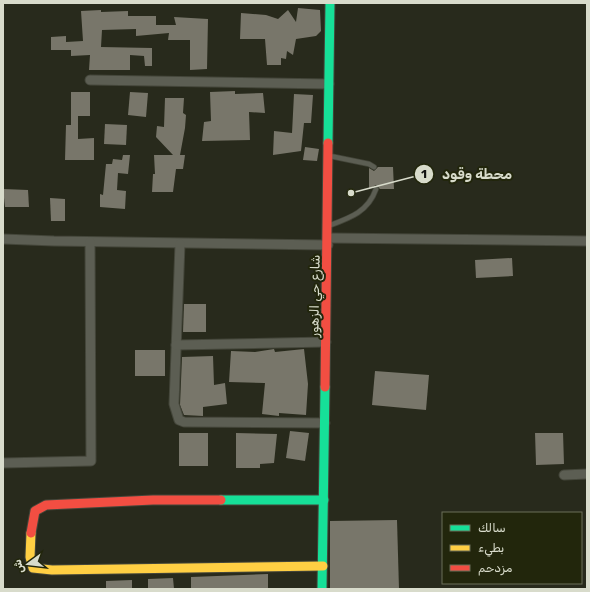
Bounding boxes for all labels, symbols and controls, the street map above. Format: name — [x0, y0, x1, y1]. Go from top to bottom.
callout: محطة وقود — [414, 161, 520, 187]
text: محطة وقود — [442, 166, 512, 183]
text: 1 — [421, 167, 427, 181]
street label: شارع حي الزهور — [306, 255, 325, 338]
legend — [442, 512, 582, 584]
text: سالك — [478, 521, 506, 535]
text: بطيء — [478, 541, 504, 557]
north arrow — [8, 544, 48, 584]
text: ش — [11, 558, 27, 575]
text: مزدحم — [478, 561, 513, 576]

